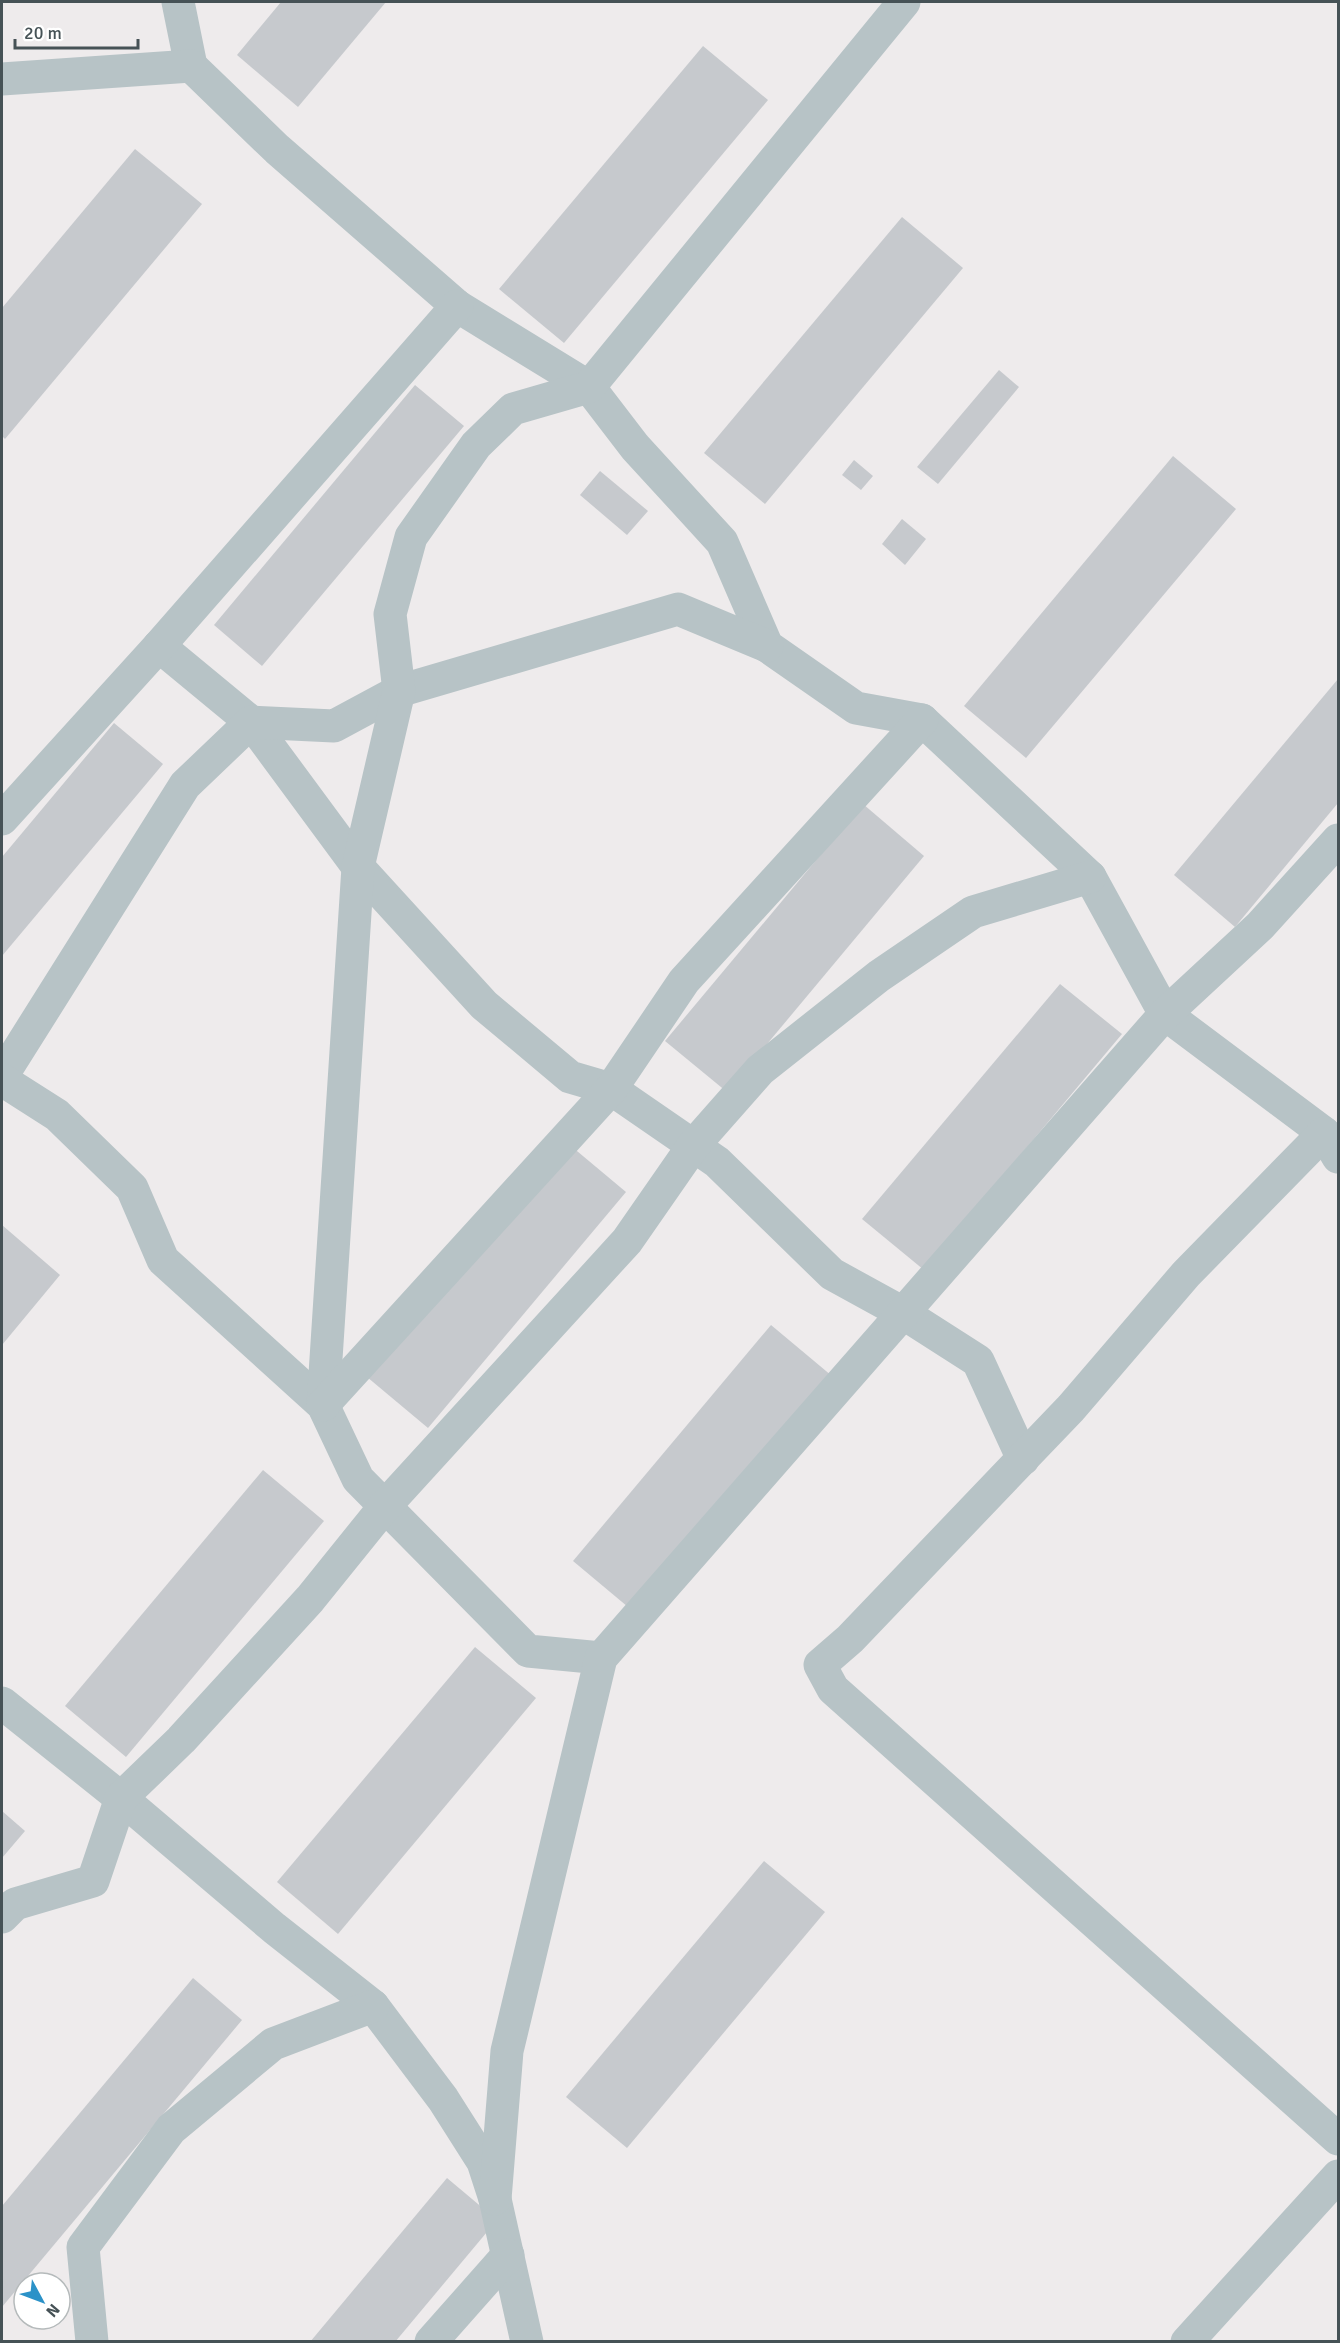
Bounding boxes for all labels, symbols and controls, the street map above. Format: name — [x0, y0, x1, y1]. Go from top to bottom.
scale bar — [15, 12, 138, 50]
text: 20 m — [24, 22, 62, 44]
north arrow — [12, 2271, 72, 2331]
text: N — [41, 2299, 64, 2321]

